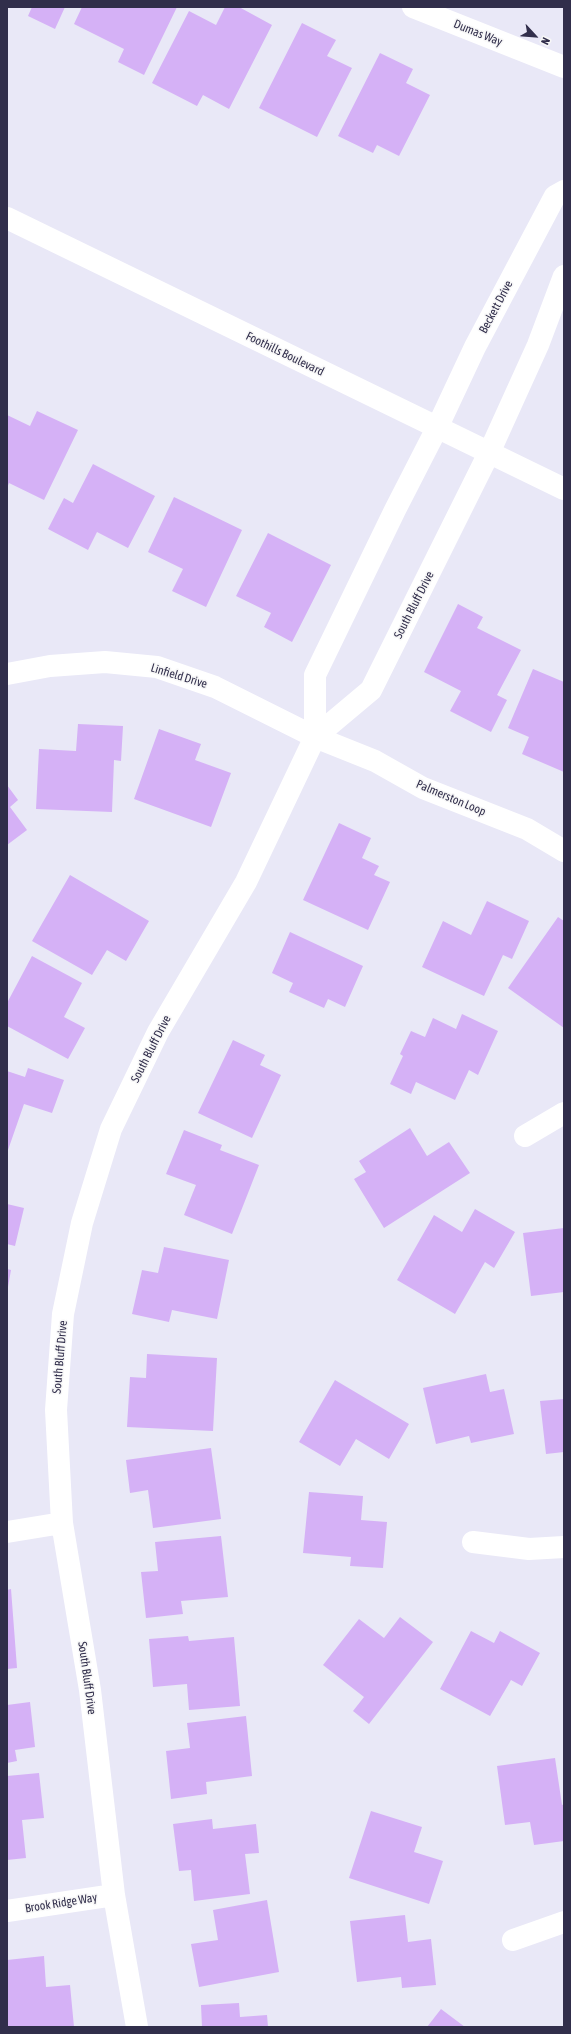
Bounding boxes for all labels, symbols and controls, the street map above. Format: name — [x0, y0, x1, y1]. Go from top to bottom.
north arrow — [515, 16, 555, 56]
street label: Dumas Way — [451, 17, 505, 49]
text: N — [539, 36, 553, 47]
street label: Beckett Drive — [476, 278, 516, 336]
street label: Foothills Boulevard — [244, 329, 326, 379]
street label: South Bluff Drive — [391, 569, 437, 641]
street label: Linfield Drive — [149, 661, 209, 691]
street label: Palmerston Loop — [414, 777, 488, 819]
street label: South Bluff Drive — [128, 1013, 174, 1085]
street label: South Bluff Drive — [50, 1320, 70, 1394]
street label: South Bluff Drive — [75, 1641, 99, 1715]
street label: Brook Ridge Way — [24, 1890, 98, 1916]

